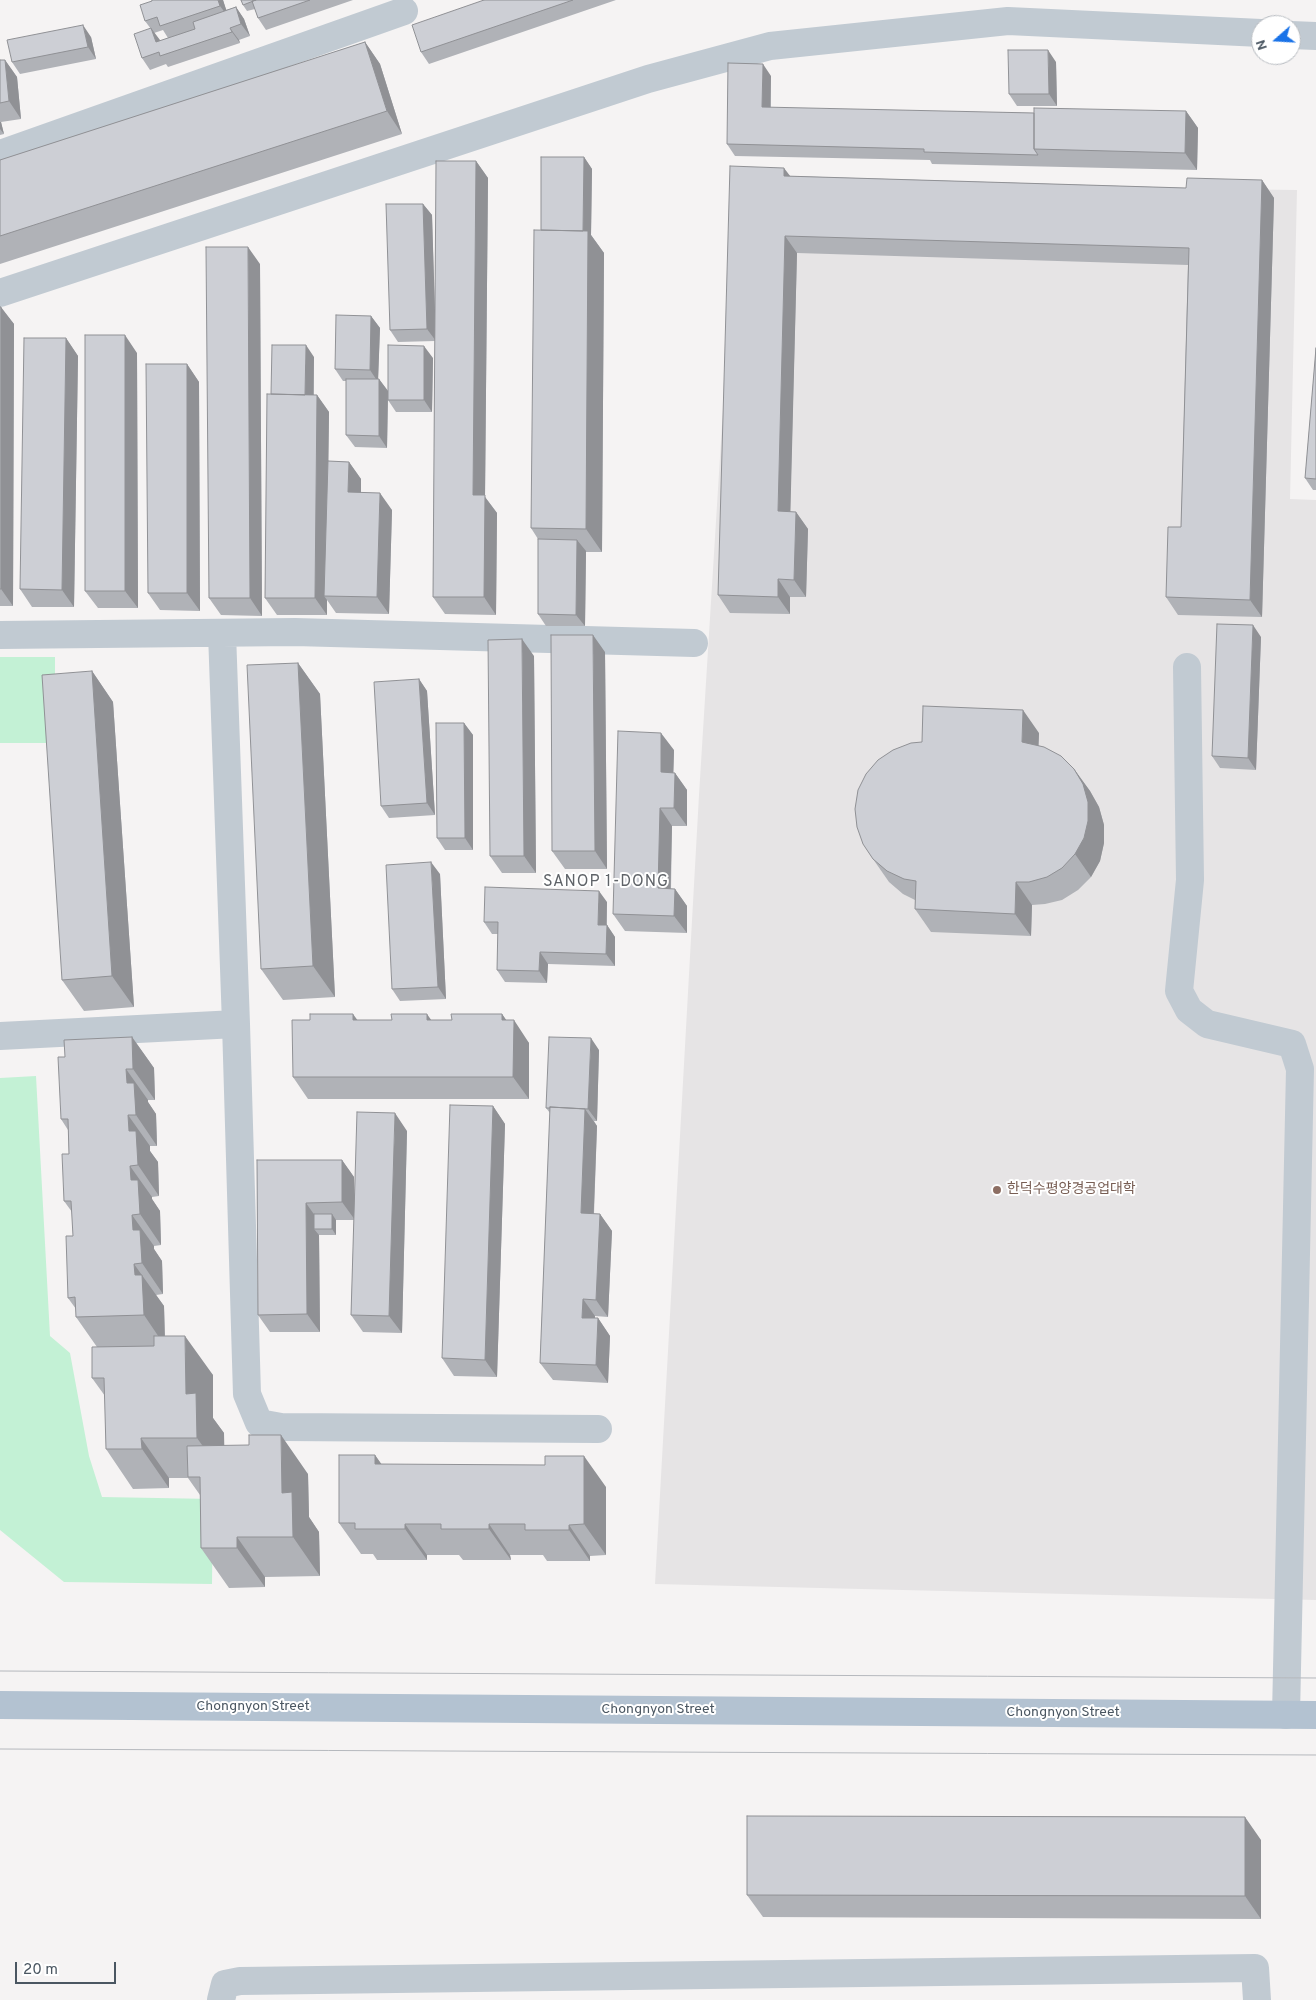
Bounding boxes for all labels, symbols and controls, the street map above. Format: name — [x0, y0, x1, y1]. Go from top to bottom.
north arrow — [1251, 15, 1301, 65]
text: N — [1253, 37, 1272, 52]
district label: SANOP 1-DONG — [541, 873, 671, 893]
place label: 한덕수평양경공업대학 — [1007, 1182, 1136, 1198]
marker: 한덕수평양경공업대학 — [991, 1184, 1003, 1196]
street label: Chongnyon Street — [196, 1699, 310, 1715]
street label: Chongnyon Street — [601, 1702, 715, 1718]
street label: Chongnyon Street — [1006, 1705, 1120, 1721]
scale bar — [18, 1952, 119, 1984]
text: 20 m — [23, 1961, 58, 1980]

